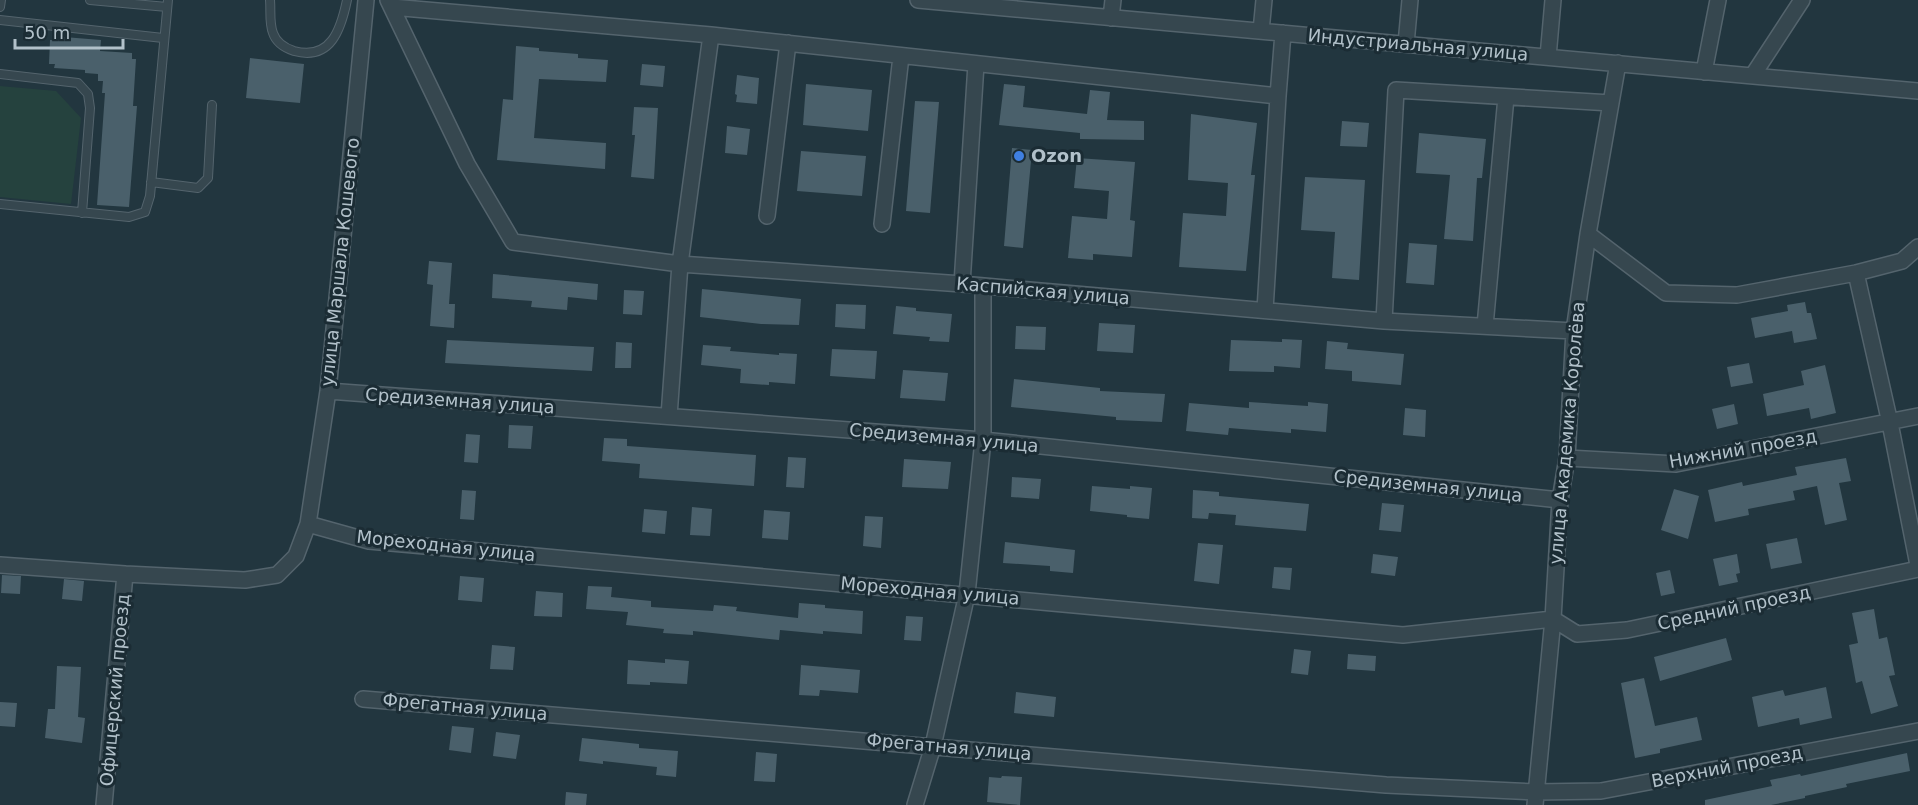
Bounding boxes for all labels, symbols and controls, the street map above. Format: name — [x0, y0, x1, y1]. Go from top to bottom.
scale bar — [15, 12, 123, 50]
text: 50 m — [24, 22, 70, 43]
street label: Индустриальная улица — [1307, 24, 1529, 65]
street label: улица Маршала Кошевого — [316, 137, 363, 387]
place label: Ozon — [1031, 145, 1082, 166]
marker: Ozon — [1012, 149, 1026, 163]
street label: Каспийская улица — [955, 272, 1131, 309]
street label: улица Академика Королёва — [1545, 301, 1588, 565]
street label: Средиземная улица — [365, 383, 556, 418]
street label: Средиземная улица — [849, 419, 1040, 456]
street label: Нижний проезд — [1667, 425, 1818, 472]
street label: Средиземная улица — [1333, 465, 1524, 506]
street label: Мореходная улица — [356, 526, 536, 565]
street label: Мореходная улица — [840, 572, 1020, 609]
street label: Средний проезд — [1656, 581, 1812, 634]
street label: Офицерский проезд — [96, 593, 133, 787]
street label: Фрегатная улица — [382, 689, 548, 724]
street label: Фрегатная улица — [866, 729, 1032, 764]
street label: Верхний проезд — [1649, 742, 1804, 791]

